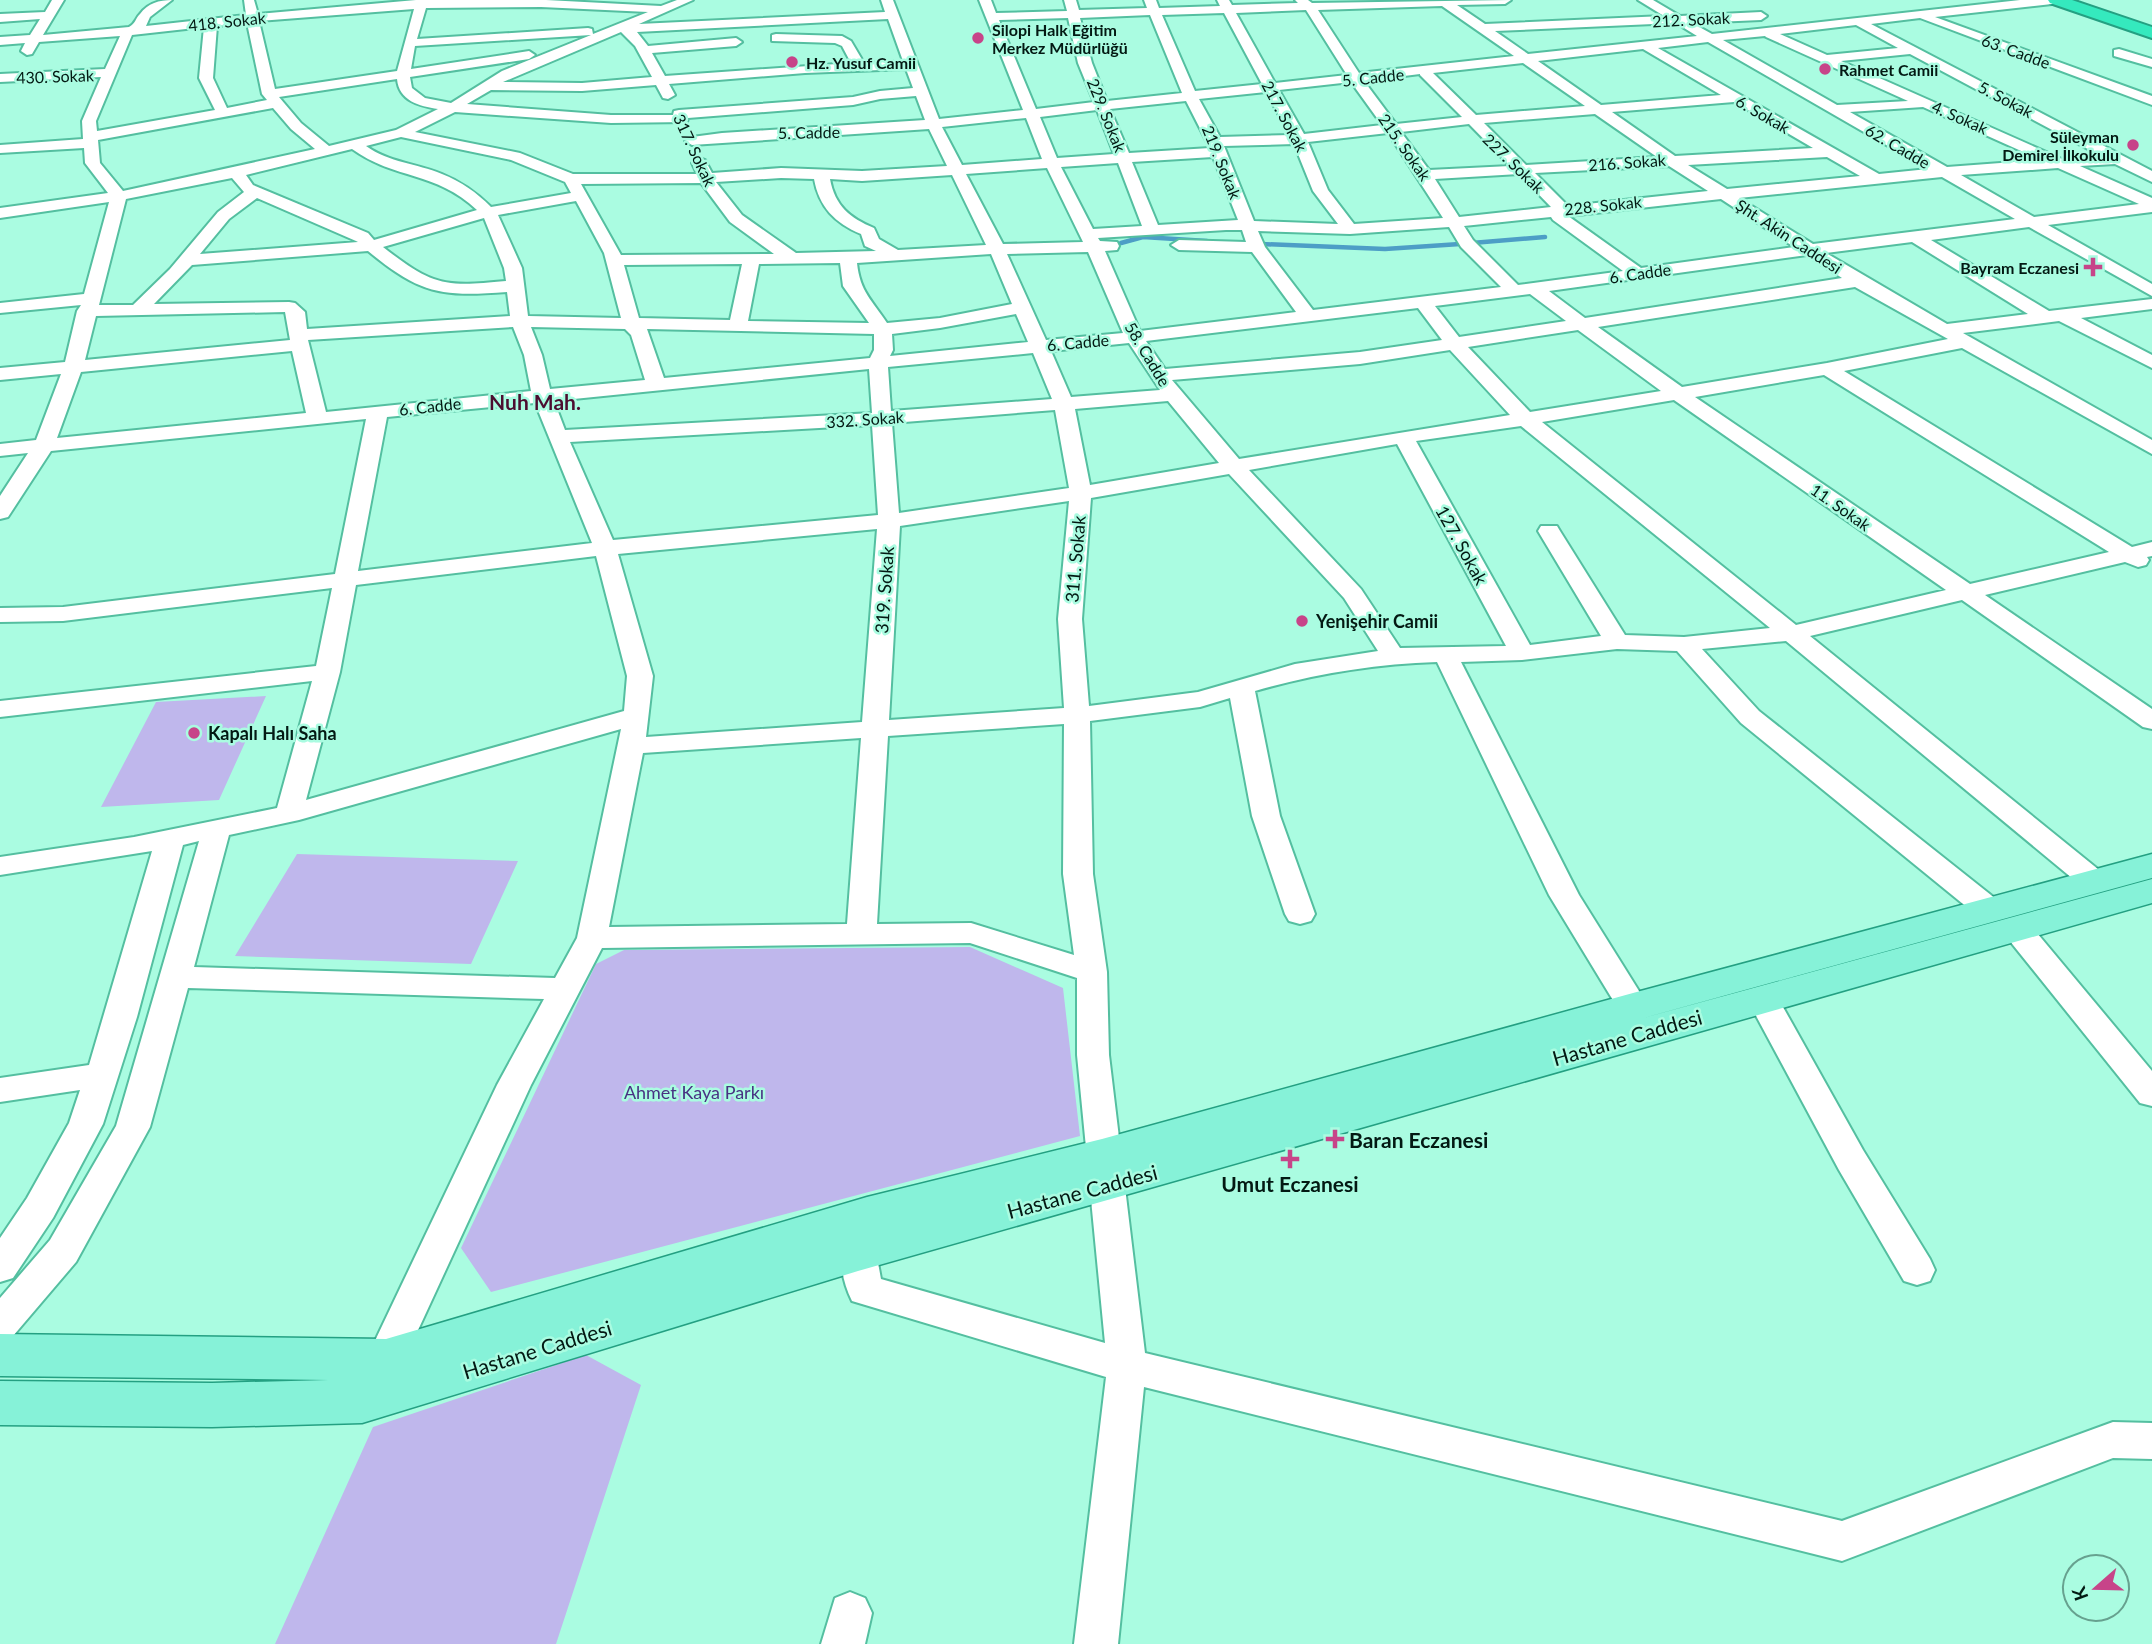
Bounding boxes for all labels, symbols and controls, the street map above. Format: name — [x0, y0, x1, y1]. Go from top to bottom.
street label: 418. Sokak — [187, 7, 267, 35]
street label: 212. Sokak — [1652, 7, 1731, 31]
place label: Silopi Halk Eğitim Merkez Müdürlüğü — [992, 20, 1128, 57]
marker: Silopi Halk Eğitim Merkez Müdürlüğü — [970, 30, 986, 46]
street label: 63. Cadde — [1979, 30, 2053, 72]
place label: Hz. Yusuf Camii — [806, 53, 916, 72]
marker: Hz. Yusuf Camii — [784, 54, 800, 70]
place label: Rahmet Camii — [1839, 60, 1938, 79]
marker: Rahmet Camii — [1817, 61, 1833, 77]
street label: 5. Cadde — [1341, 64, 1405, 90]
street label: 430. Sokak — [16, 65, 95, 87]
street label: 229. Sokak — [1084, 75, 1131, 155]
street label: 217. Sokak — [1258, 77, 1312, 155]
street label: 5. Sokak — [1975, 77, 2037, 122]
street label: 6. Sokak — [1733, 91, 1794, 137]
street label: 4. Sokak — [1929, 96, 1992, 138]
street label: 215. Sokak — [1375, 110, 1436, 185]
street label: 317. Sokak — [670, 111, 720, 190]
street label: 62. Cadde — [1862, 120, 1934, 172]
street label: 5. Cadde — [778, 122, 840, 142]
street label: 219. Sokak — [1199, 122, 1246, 202]
place label: Süleyman Demirel İlkokulu — [2002, 127, 2119, 164]
street label: 227. Sokak — [1479, 129, 1549, 197]
marker: Süleyman Demirel İlkokulu — [2125, 137, 2141, 153]
street label: 216. Sokak — [1588, 150, 1667, 174]
street label: 228. Sokak — [1563, 191, 1643, 219]
street label: Şht. Akin Caddesi — [1733, 195, 1845, 277]
place label: Bayram Eczanesi — [1960, 258, 2079, 277]
street label: 6. Cadde — [1608, 259, 1672, 287]
marker: Bayram Eczanesi — [2085, 259, 2101, 275]
street label: 58. Cadde — [1121, 318, 1175, 390]
street label: 6. Cadde — [1046, 330, 1110, 354]
district label: Nuh Mah. — [489, 389, 581, 414]
street label: 6. Cadde — [398, 393, 462, 419]
street label: 332. Sokak — [826, 407, 905, 431]
street label: 11. Sokak — [1808, 480, 1875, 535]
street label: 127. Sokak — [1431, 501, 1493, 589]
street label: 311. Sokak — [1060, 514, 1090, 603]
street label: 319. Sokak — [870, 545, 898, 634]
place label: Yenişehir Camii — [1315, 610, 1438, 632]
marker: Yenişehir Camii — [1294, 613, 1310, 629]
place label: Kapalı Halı Saha — [208, 722, 337, 744]
marker: Kapalı Halı Saha — [186, 725, 202, 741]
street label: Hastane Caddesi — [1549, 1004, 1705, 1070]
park label: Ahmet Kaya Parkı — [624, 1081, 764, 1103]
place label: Baran Eczanesi — [1349, 1127, 1488, 1152]
marker: Baran Eczanesi — [1327, 1131, 1343, 1147]
marker: Umut Eczanesi — [1282, 1151, 1298, 1167]
street label: Hastane Caddesi — [1004, 1159, 1160, 1223]
place label: Umut Eczanesi — [1221, 1171, 1359, 1196]
street label: Hastane Caddesi — [459, 1314, 615, 1384]
north arrow — [2061, 1553, 2131, 1623]
text: K — [2066, 1583, 2093, 1604]

